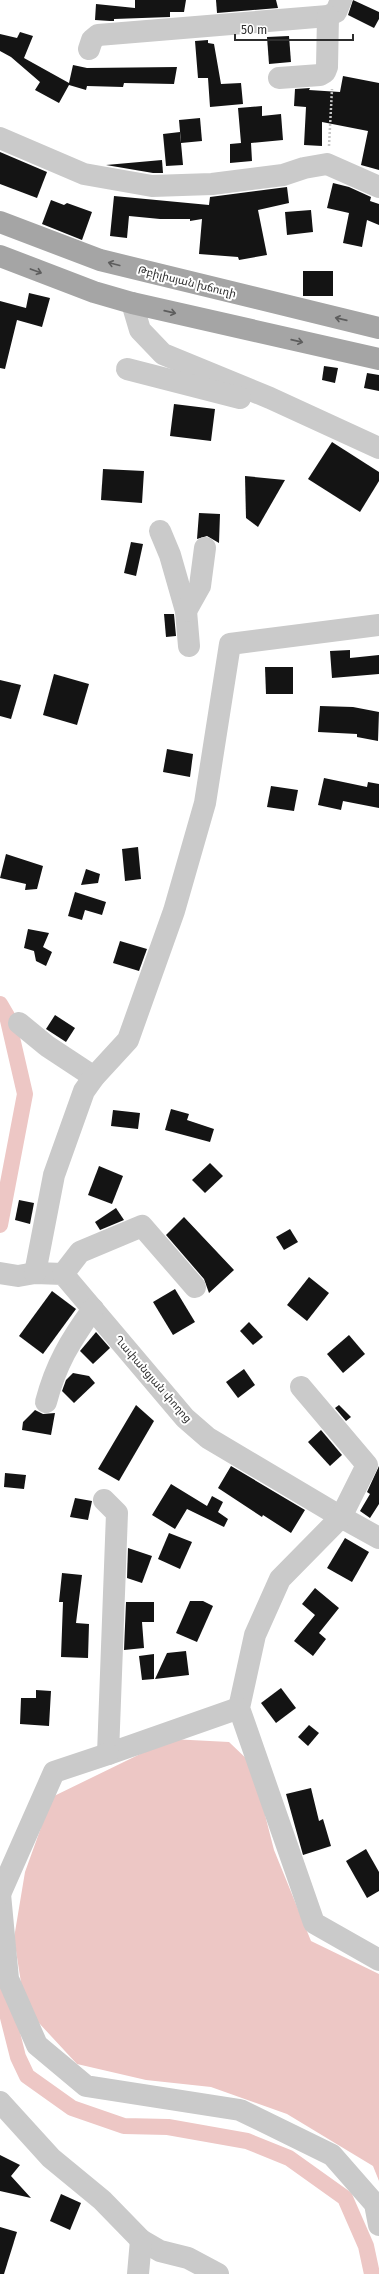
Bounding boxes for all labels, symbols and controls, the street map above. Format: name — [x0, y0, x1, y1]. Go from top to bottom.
scale bar — [235, 16, 353, 42]
text: 50 m — [241, 23, 267, 37]
one-way arrow — [108, 260, 121, 267]
street label: Թբիլիսյան խճուղի — [137, 264, 237, 300]
one-way arrow — [30, 267, 42, 275]
one-way arrow — [164, 309, 177, 316]
one-way arrow — [335, 315, 348, 322]
one-way arrow — [290, 337, 303, 345]
street label: Ղափանցյան փողոց — [112, 1333, 194, 1425]

